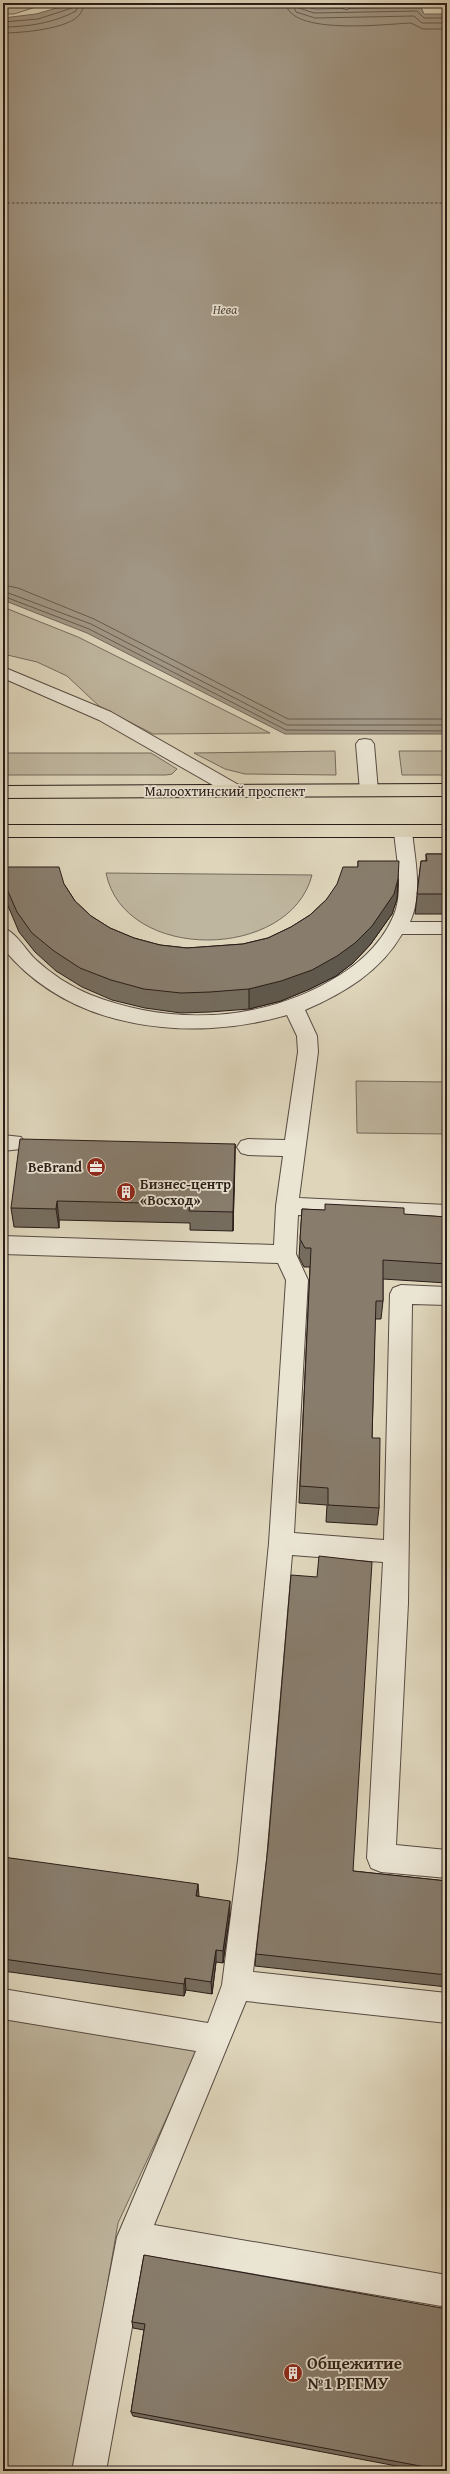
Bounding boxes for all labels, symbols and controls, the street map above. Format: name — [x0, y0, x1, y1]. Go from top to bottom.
water label: Нева — [213, 300, 237, 319]
street label: Малоохтинский проспект — [145, 781, 306, 801]
office icon: BeBrand — [85, 1156, 107, 1178]
place label: BeBrand — [28, 1157, 82, 1177]
place label: Бизнес-центр «Восход» — [140, 1174, 231, 1210]
building icon: Бизнес-центр «Восход» — [115, 1181, 137, 1203]
place label: Общежитие №1 РГГМУ — [307, 2350, 402, 2395]
building icon: Общежитие №1 РГГМУ — [282, 2362, 304, 2384]

